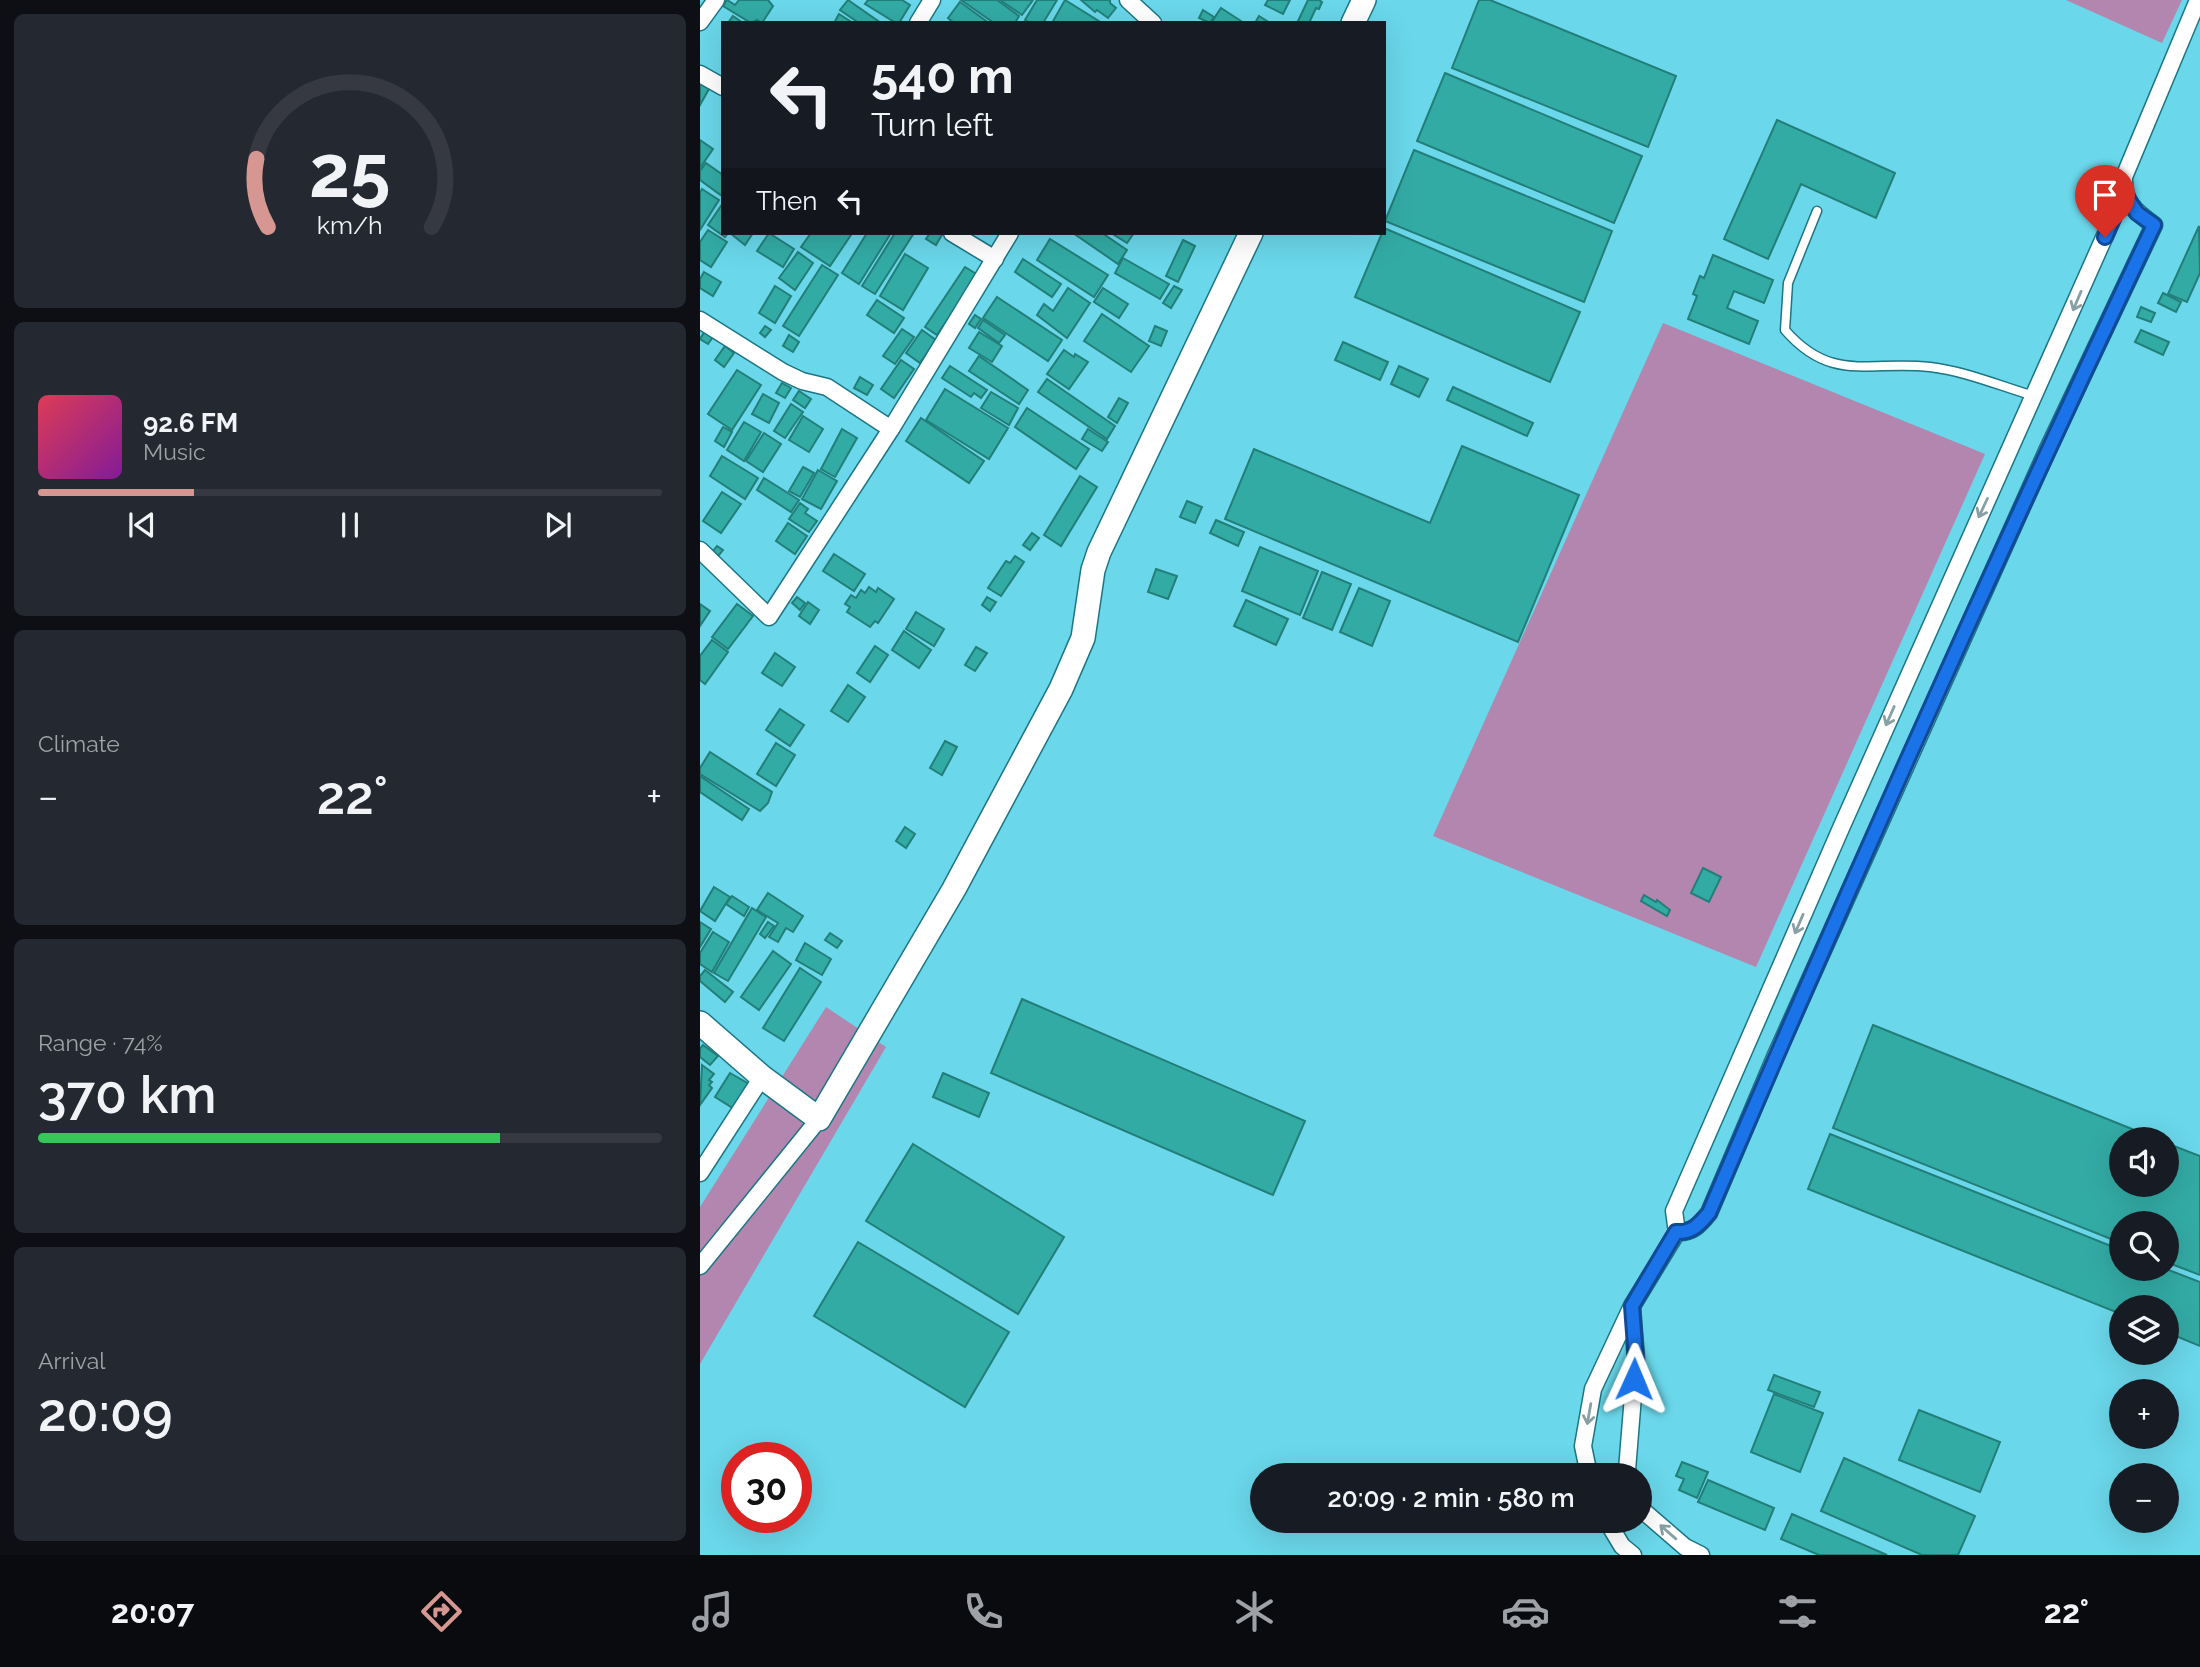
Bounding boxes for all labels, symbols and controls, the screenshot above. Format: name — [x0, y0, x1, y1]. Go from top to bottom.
text: 540 m — [871, 47, 1014, 104]
icon: left — [756, 49, 847, 140]
text: Turn left — [871, 106, 993, 143]
text: 25 — [309, 129, 391, 214]
pin — [2075, 165, 2135, 237]
icon: arrive — [2086, 176, 2124, 214]
icon: left — [831, 182, 869, 220]
text: Then — [756, 186, 817, 216]
text: km/h — [317, 210, 383, 240]
one-way arrow — [2070, 290, 2083, 311]
text: 92.6 FM — [143, 408, 238, 438]
text: Music — [143, 438, 206, 465]
one-way arrow — [1976, 497, 1989, 518]
icon: previous — [123, 506, 161, 544]
icon: pause — [331, 506, 369, 544]
icon: next — [539, 506, 577, 544]
one-way arrow — [1883, 705, 1896, 726]
text: Climate — [38, 730, 120, 757]
text: 22° — [317, 765, 388, 826]
text: − — [38, 774, 58, 819]
text: + — [646, 774, 662, 819]
one-way arrow — [1792, 913, 1805, 934]
text: Range · 74% — [38, 1029, 163, 1056]
text: 370 km — [38, 1064, 217, 1125]
map controls — [2109, 1127, 2179, 1533]
button: sound — [2109, 1127, 2179, 1197]
button: search — [2109, 1211, 2179, 1281]
button: layers — [2109, 1295, 2179, 1365]
position arrow — [1597, 1342, 1671, 1416]
text: Arrival — [38, 1347, 105, 1374]
button: + — [2109, 1379, 2179, 1449]
text: 20:09 — [38, 1382, 173, 1443]
one-way arrow — [1582, 1402, 1595, 1425]
speed limit sign: 30 — [721, 1442, 812, 1533]
button: − — [2109, 1463, 2179, 1533]
text: 20:09 · 2 min · 580 m — [1327, 1483, 1575, 1513]
one-way arrow — [1660, 1524, 1677, 1541]
icon: directions — [417, 1587, 466, 1636]
icon: music — [688, 1587, 737, 1636]
icon: phone — [959, 1587, 1008, 1636]
icon: climate — [1230, 1587, 1279, 1636]
icon: car — [1501, 1587, 1550, 1636]
icon: filters — [1773, 1587, 1822, 1636]
text: 20:07 — [111, 1593, 194, 1630]
text: 22° — [2044, 1593, 2089, 1630]

